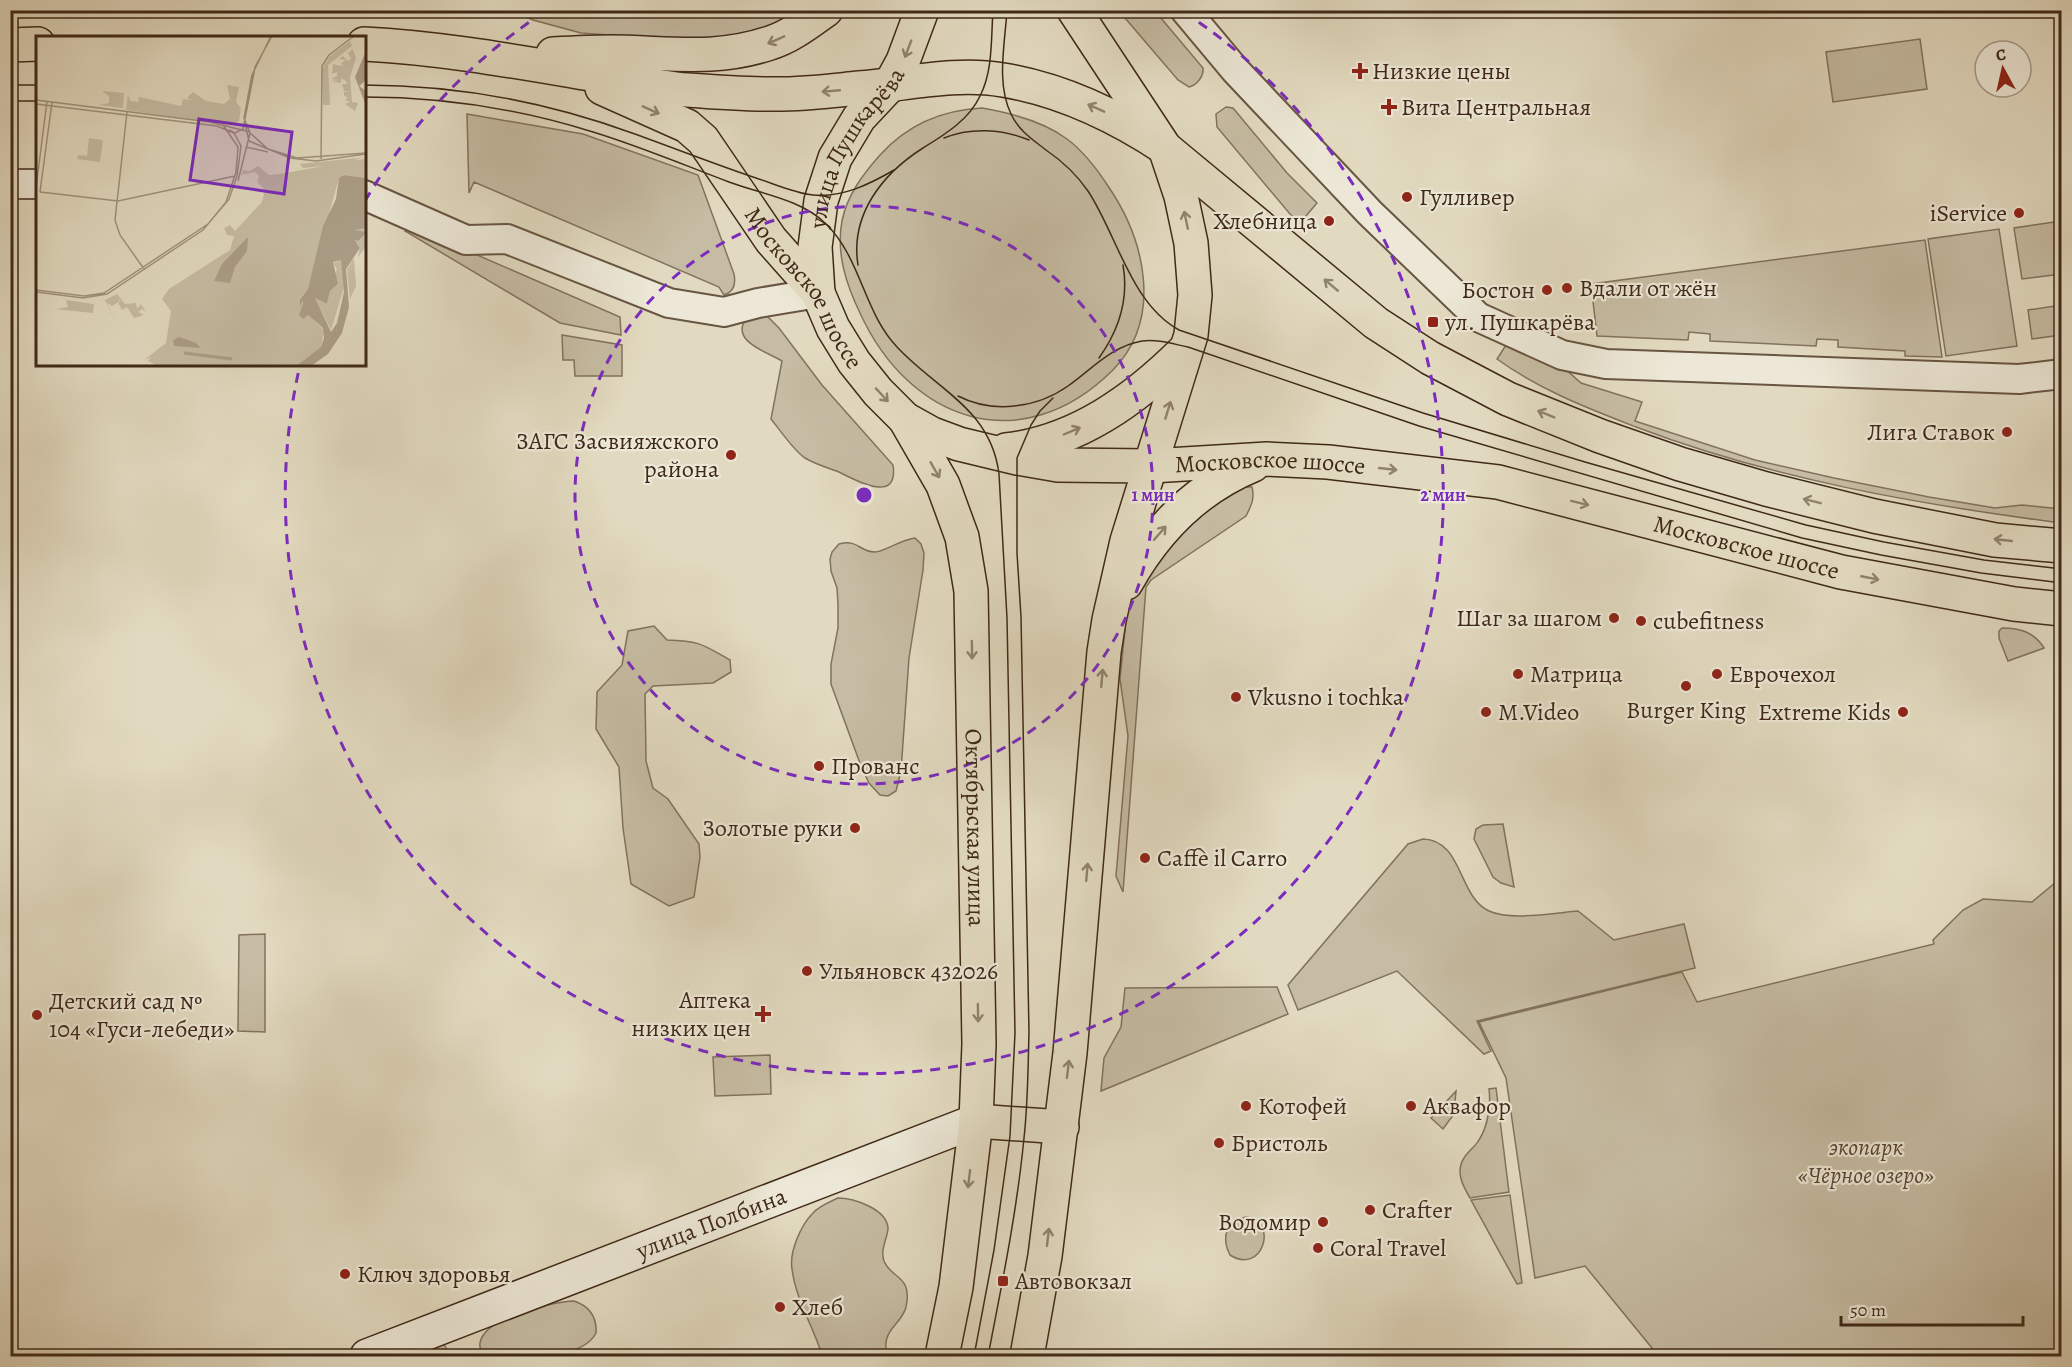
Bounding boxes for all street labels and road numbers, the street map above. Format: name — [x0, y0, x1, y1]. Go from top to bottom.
street label: улица Пушкарёва — [801, 62, 912, 231]
street label: Московское шоссе — [737, 201, 870, 375]
street label: Московское шоссе — [1174, 443, 1367, 482]
street label: Московское шоссе — [1650, 507, 1843, 587]
street label: Октябрьская улица — [957, 728, 993, 927]
street label: улица Полбина — [631, 1180, 791, 1267]

